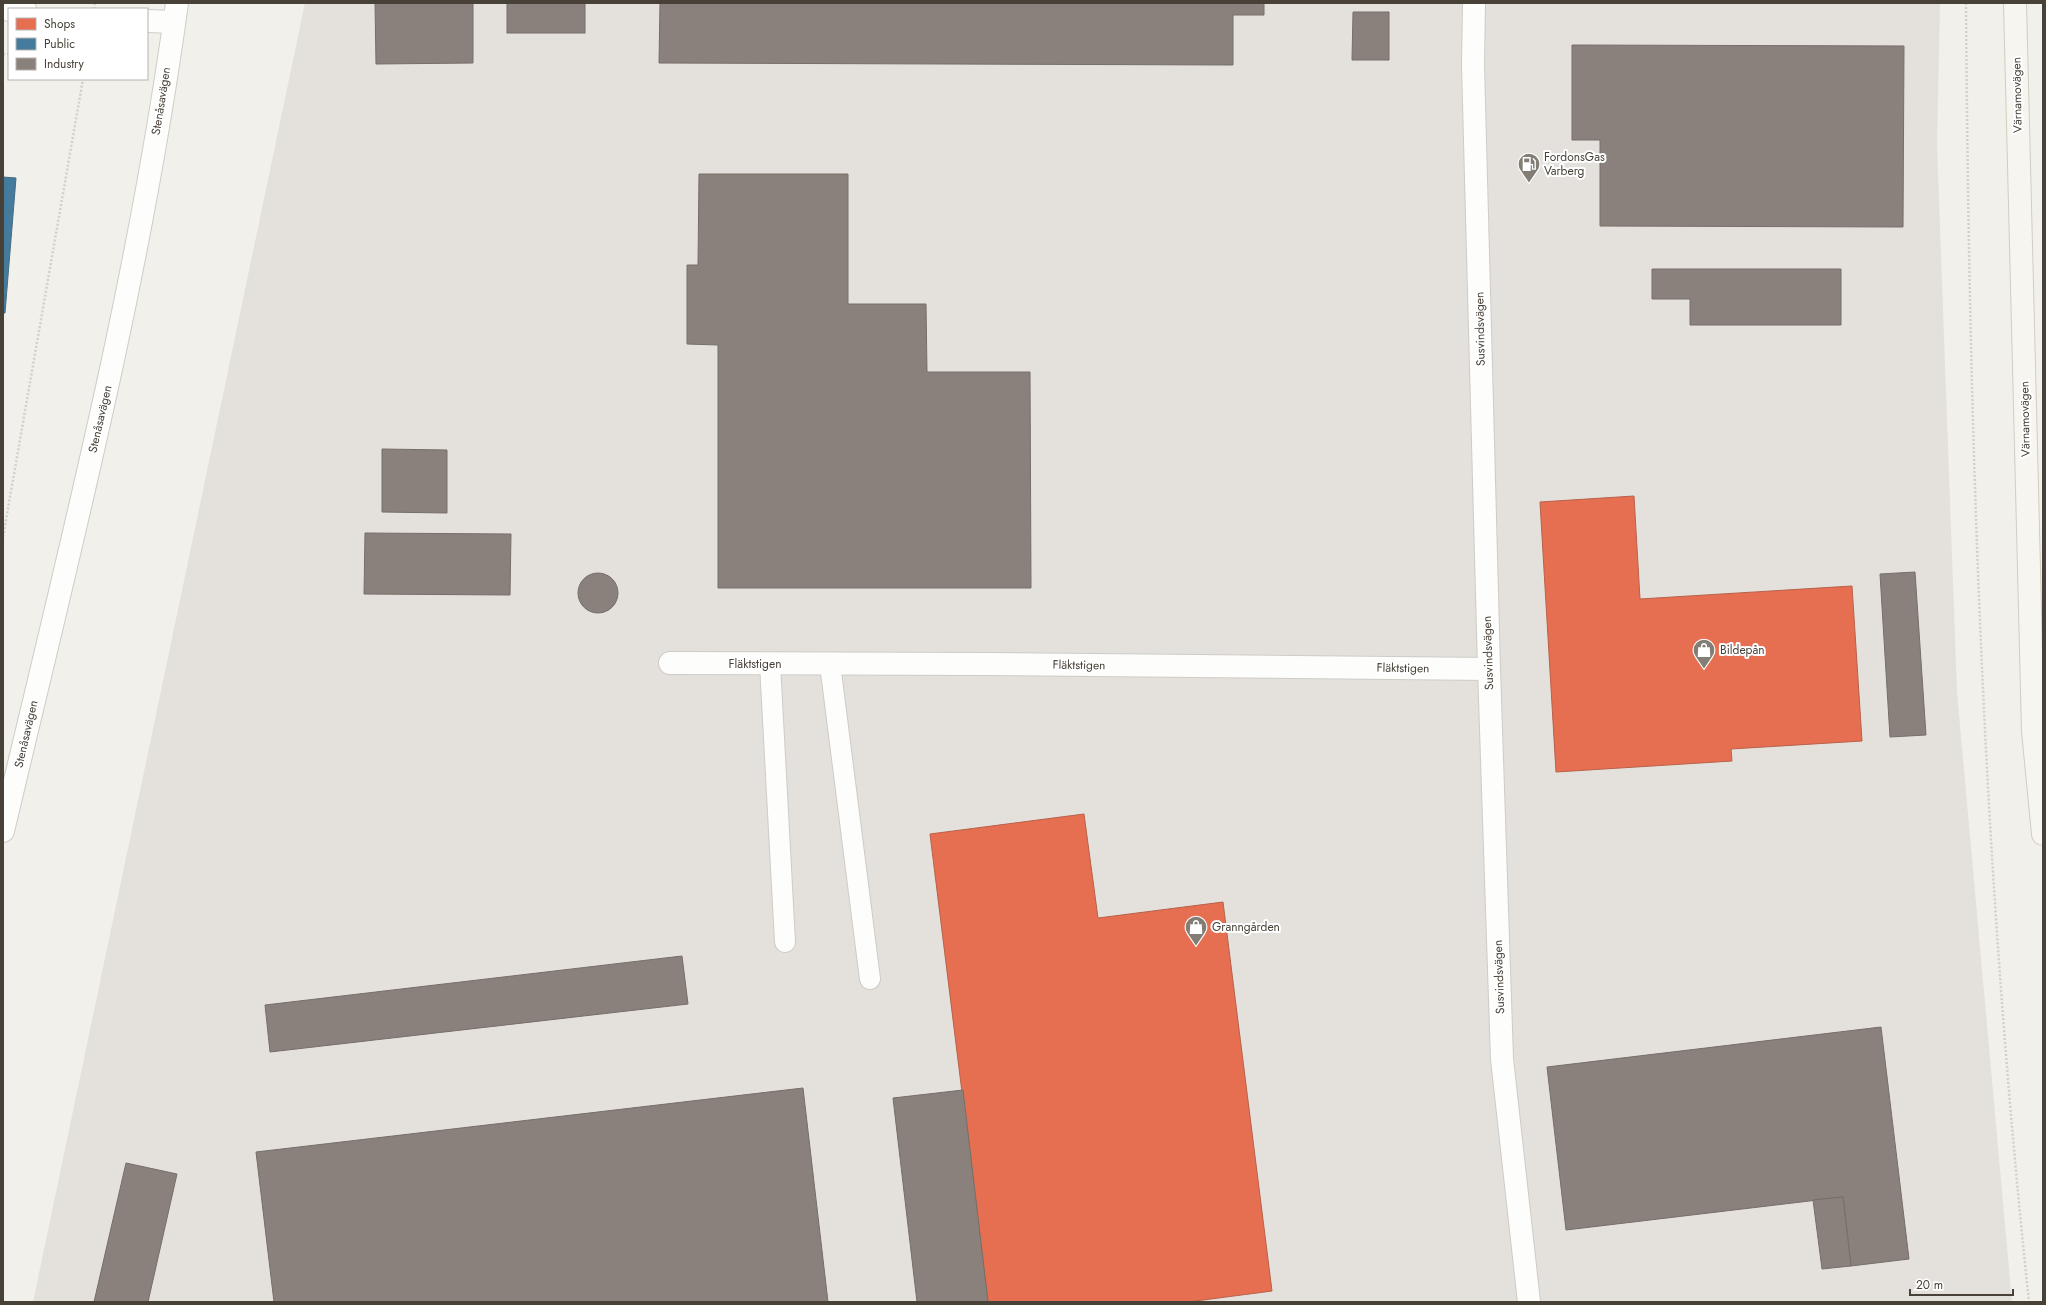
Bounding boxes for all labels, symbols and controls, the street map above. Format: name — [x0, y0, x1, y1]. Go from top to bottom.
legend — [8, 8, 148, 80]
text: Shops — [44, 15, 75, 33]
text: Public — [44, 35, 75, 53]
text: Industry — [44, 55, 85, 73]
street label: Värnamovägen — [2007, 57, 2027, 133]
street label: Stenåsavägen — [147, 66, 175, 136]
place label: FordonsGas Varberg — [1544, 148, 1605, 180]
fuel station icon: FordonsGas Varberg — [1516, 151, 1542, 184]
street label: Susvindsvägen — [1470, 292, 1490, 366]
street label: Värnamovägen — [2015, 381, 2035, 457]
street label: Stenåsavägen — [83, 383, 117, 455]
street label: Susvindsvägen — [1478, 616, 1498, 690]
shop icon: Bildepån — [1691, 637, 1717, 670]
place label: Bildepån — [1720, 641, 1765, 659]
street label: Fläktstigen — [729, 655, 781, 673]
street label: Fläktstigen — [1052, 656, 1106, 674]
street label: Fläktstigen — [1376, 659, 1430, 677]
street label: Stenåsavägen — [9, 698, 43, 770]
shop icon: Granngården — [1183, 914, 1209, 947]
place label: Granngården — [1212, 918, 1280, 936]
street label: Susvindsvägen — [1489, 940, 1509, 1014]
scale bar — [1910, 1271, 2013, 1297]
text: 20 m — [1916, 1276, 1943, 1294]

